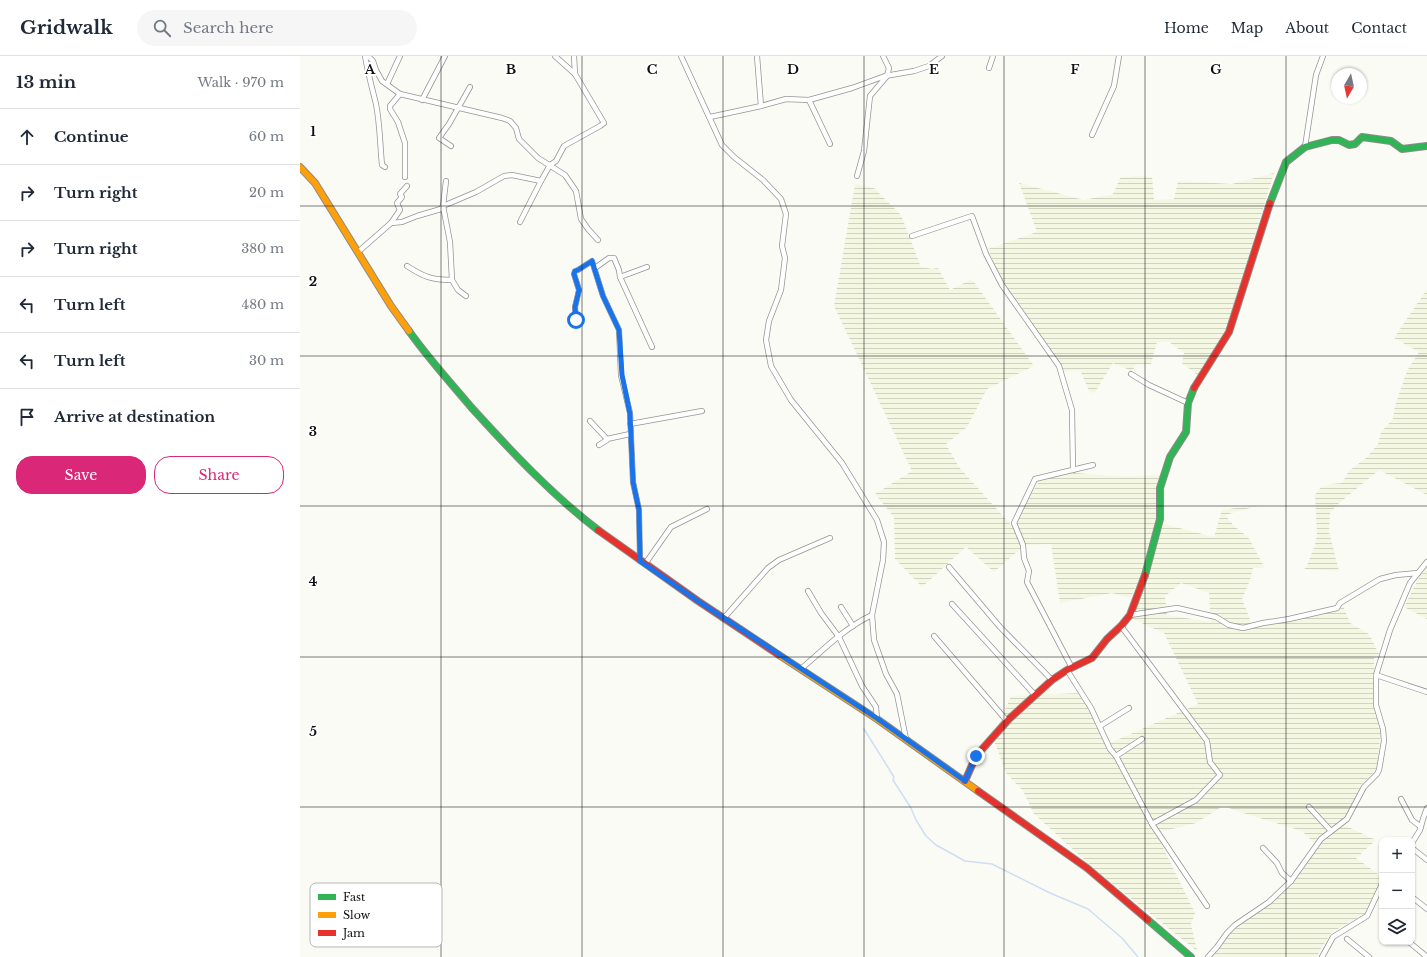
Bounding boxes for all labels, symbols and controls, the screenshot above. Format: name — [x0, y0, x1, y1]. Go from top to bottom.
search box — [137, 10, 417, 46]
text: Gridwalk — [20, 16, 113, 39]
icon: search — [151, 17, 173, 39]
text: Search here — [183, 18, 274, 37]
text: Home — [1164, 19, 1209, 37]
text: Map — [1231, 19, 1263, 37]
text: About — [1285, 19, 1329, 37]
text: Contact — [1351, 19, 1407, 37]
text: A — [364, 61, 376, 78]
text: B — [506, 61, 516, 78]
text: C — [647, 61, 658, 78]
text: D — [787, 61, 799, 78]
text: E — [929, 61, 939, 78]
text: F — [1071, 61, 1080, 78]
text: G — [1210, 61, 1222, 78]
north arrow — [1331, 68, 1367, 104]
text: 13 min — [16, 72, 76, 93]
text: Walk · 970 m — [198, 74, 284, 91]
text: 1 — [310, 123, 316, 140]
icon: ahead — [16, 126, 38, 148]
text: Continue — [54, 127, 129, 146]
text: 60 m — [249, 128, 284, 145]
icon: right — [16, 182, 38, 204]
text: Turn right — [54, 183, 137, 202]
text: 20 m — [249, 184, 284, 201]
icon: right — [16, 238, 38, 260]
text: Turn right — [54, 239, 137, 258]
text: 380 m — [241, 240, 284, 257]
text: 2 — [309, 273, 317, 290]
icon: left — [16, 294, 38, 316]
text: Turn left — [54, 295, 125, 314]
text: 480 m — [242, 296, 284, 313]
route start — [567, 311, 585, 329]
icon: left — [16, 350, 38, 372]
text: Turn left — [54, 351, 125, 370]
text: 30 m — [249, 352, 284, 369]
icon: arrive — [16, 406, 38, 428]
text: Arrive at destination — [54, 407, 215, 426]
text: 3 — [309, 423, 317, 440]
button: Save — [16, 456, 146, 494]
button: Share — [154, 456, 284, 494]
text: 4 — [309, 573, 318, 590]
text: 5 — [309, 723, 317, 740]
route end — [967, 747, 985, 765]
map controls — [1379, 837, 1415, 945]
button: + — [1379, 837, 1415, 873]
button: − — [1379, 873, 1415, 909]
legend — [310, 883, 442, 947]
text: Fast — [343, 890, 366, 904]
text: Slow — [343, 908, 371, 922]
button: layers — [1379, 909, 1415, 945]
text: Jam — [341, 926, 365, 940]

